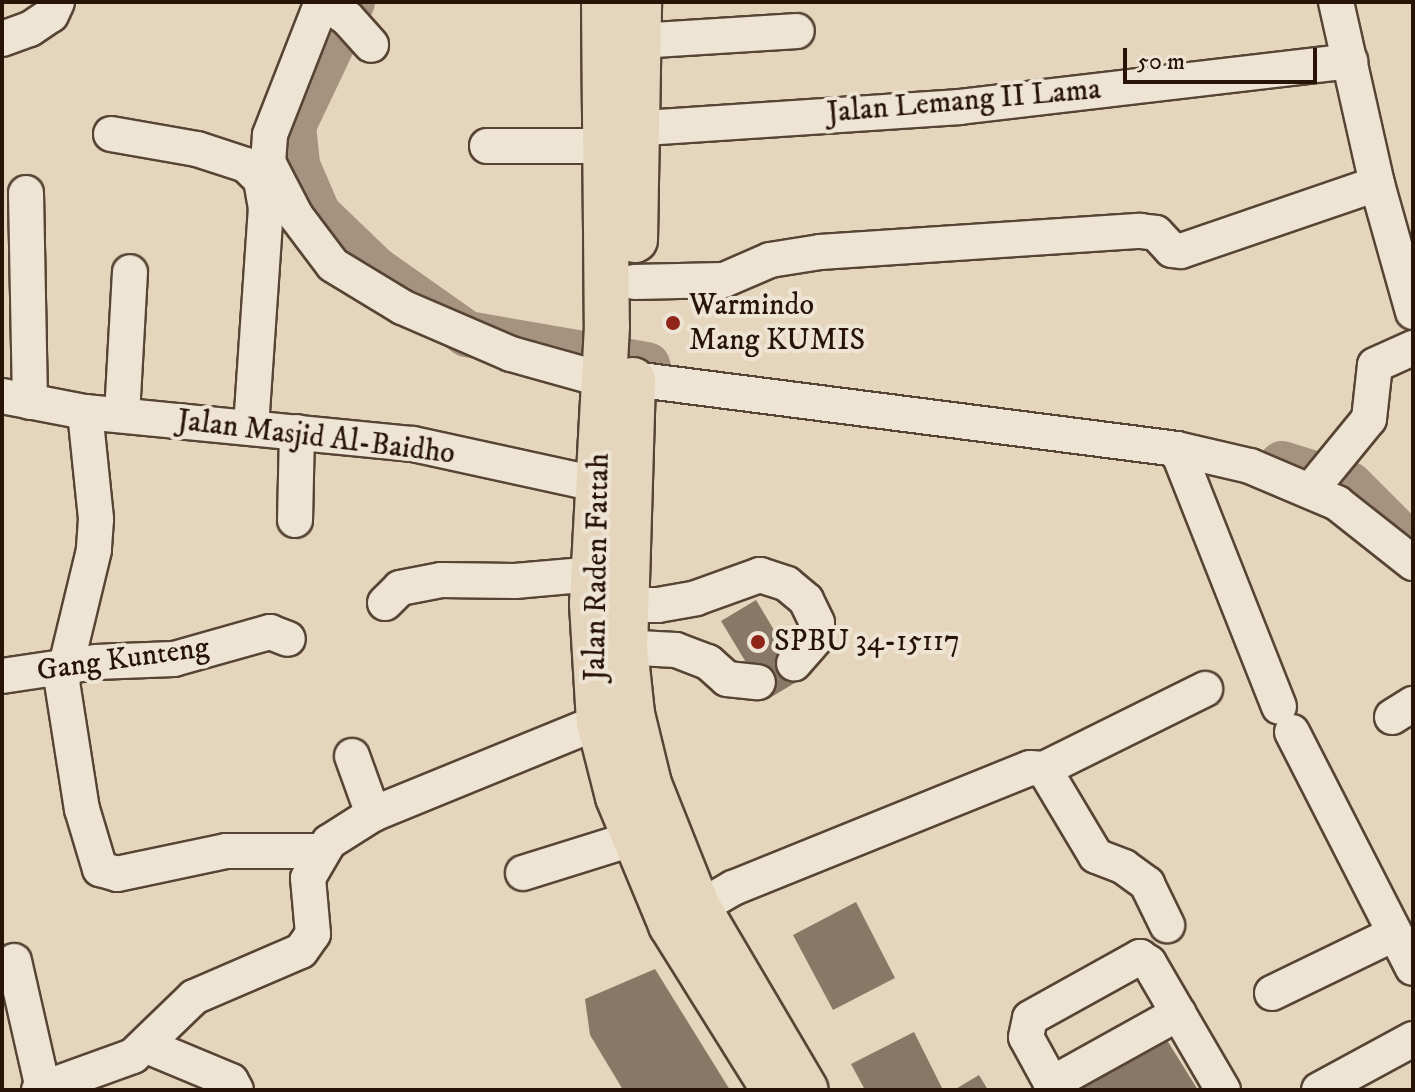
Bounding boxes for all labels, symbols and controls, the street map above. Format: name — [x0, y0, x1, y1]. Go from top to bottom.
scale bar — [1127, 32, 1321, 82]
text: 50 m — [1137, 47, 1185, 77]
street label: Jalan Lemang II Lama — [826, 72, 1102, 132]
place label: Warmindo Mang KUMIS — [689, 288, 865, 358]
marker: Warmindo Mang KUMIS — [664, 314, 682, 332]
street label: Jalan Masjid Al-Baidho — [175, 403, 457, 473]
street label: Jalan Raden Fattah — [578, 453, 618, 681]
place label: SPBU 34-15117 — [774, 624, 960, 660]
street label: Gang Kunteng — [35, 630, 211, 690]
marker: SPBU 34-15117 — [749, 633, 767, 651]

